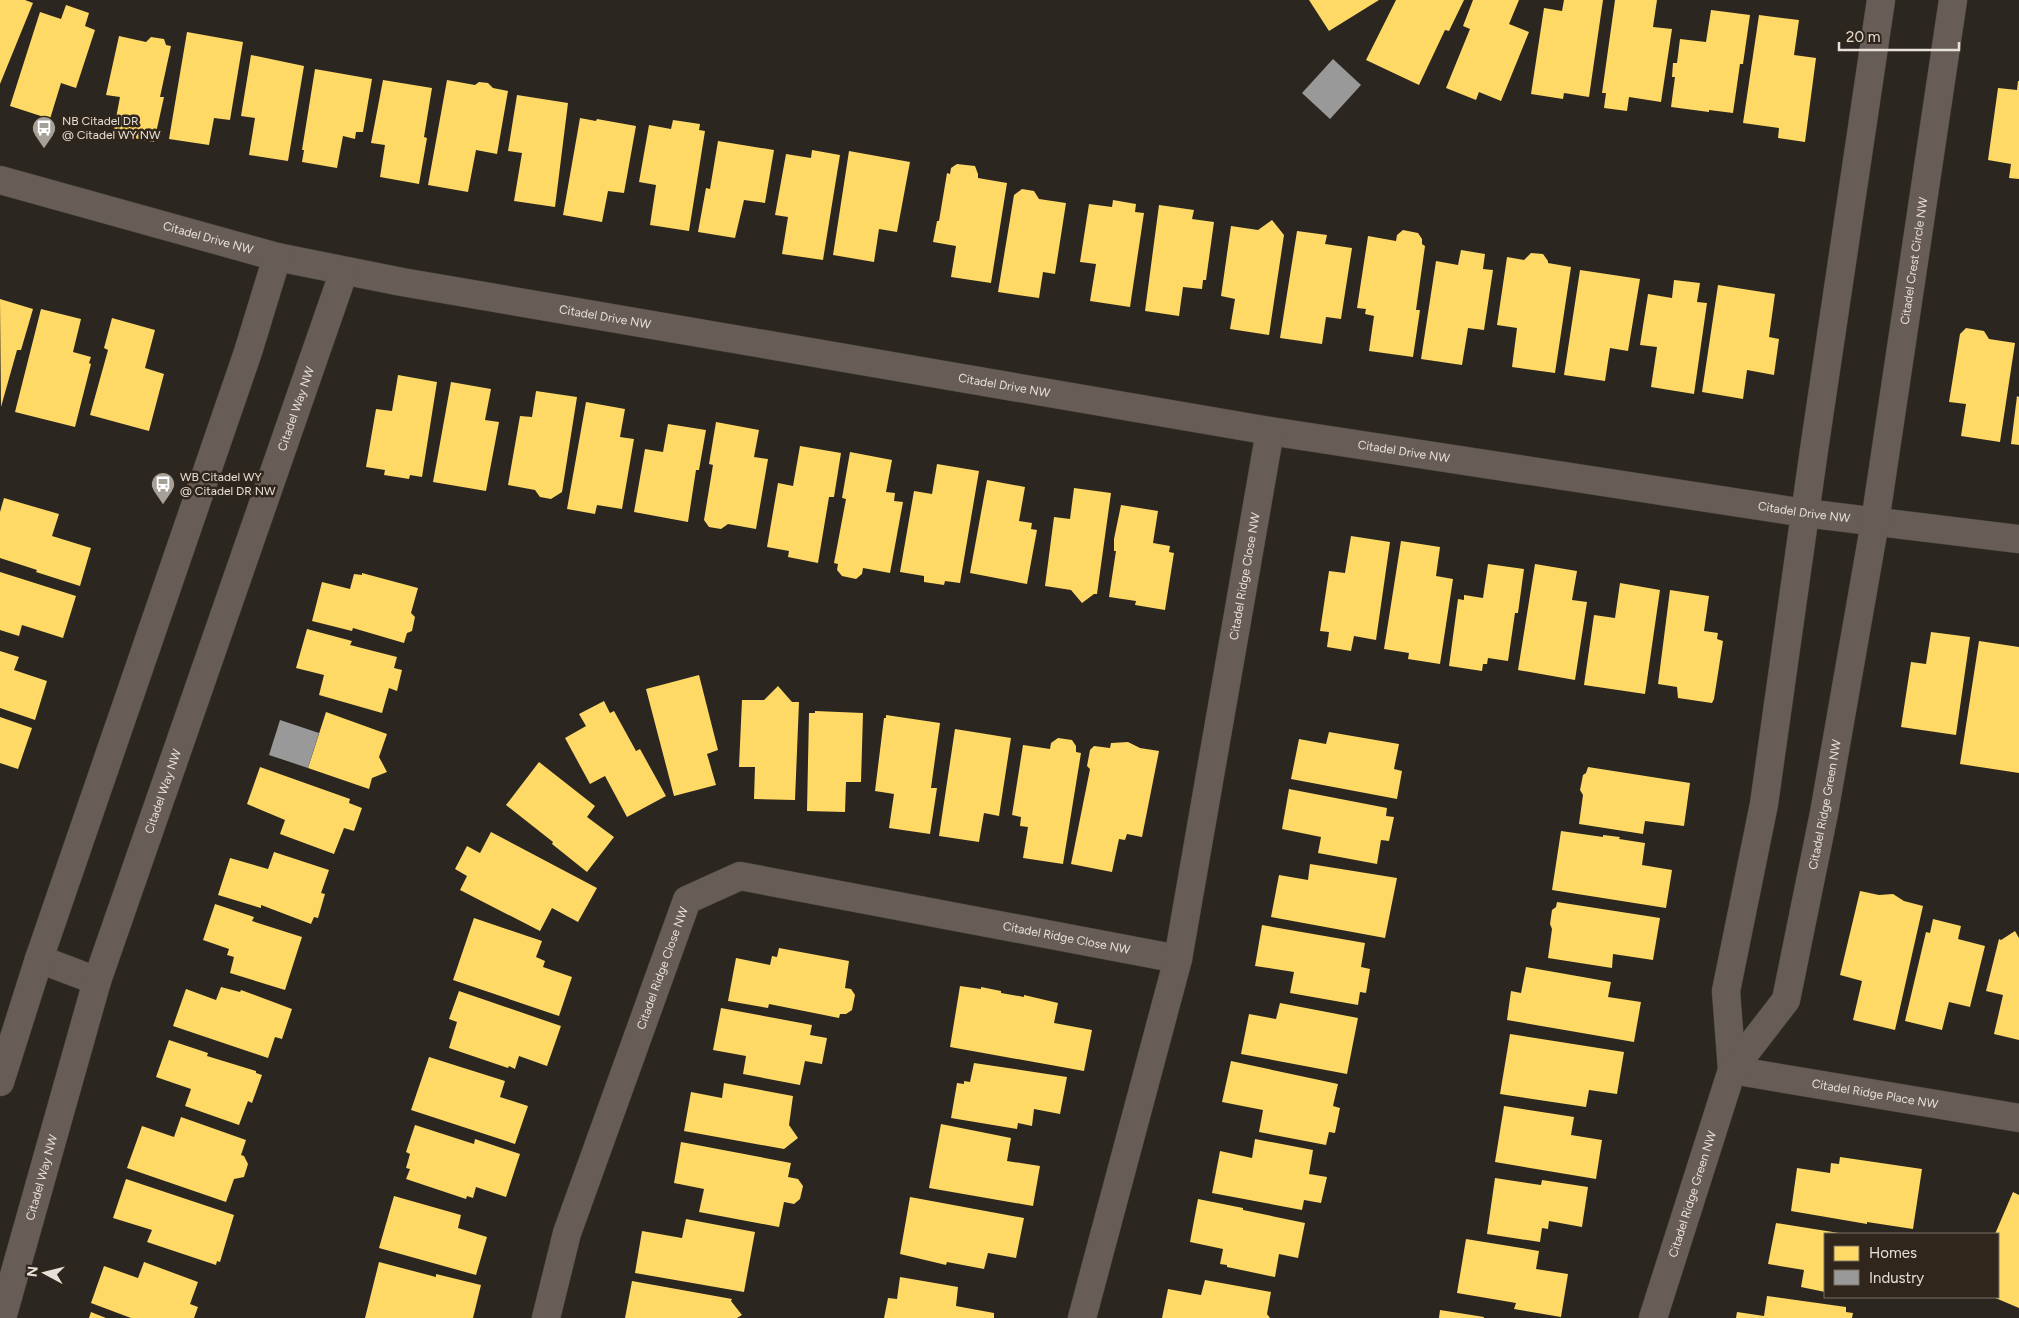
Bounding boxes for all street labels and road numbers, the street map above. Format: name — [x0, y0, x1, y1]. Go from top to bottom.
street label: Citadel Crest Circle NW — [1898, 196, 1931, 326]
street label: Citadel Drive NW — [161, 219, 255, 257]
street label: Citadel Drive NW — [558, 302, 652, 332]
street label: Citadel Way NW — [275, 364, 317, 453]
street label: Citadel Drive NW — [957, 371, 1052, 400]
street label: Citadel Drive NW — [1357, 438, 1451, 466]
street label: Citadel Drive NW — [1757, 499, 1852, 525]
street label: Citadel Ridge Close NW — [1227, 511, 1263, 641]
street label: Citadel Ridge Green NW — [1806, 738, 1844, 871]
street label: Citadel Way NW — [142, 747, 184, 835]
street label: Citadel Ridge Close NW — [634, 905, 691, 1031]
street label: Citadel Ridge Close NW — [1002, 919, 1132, 957]
street label: Citadel Ridge Place NW — [1811, 1076, 1940, 1111]
street label: Citadel Ridge Green NW — [1666, 1129, 1719, 1259]
street label: Citadel Way NW — [23, 1133, 60, 1222]

